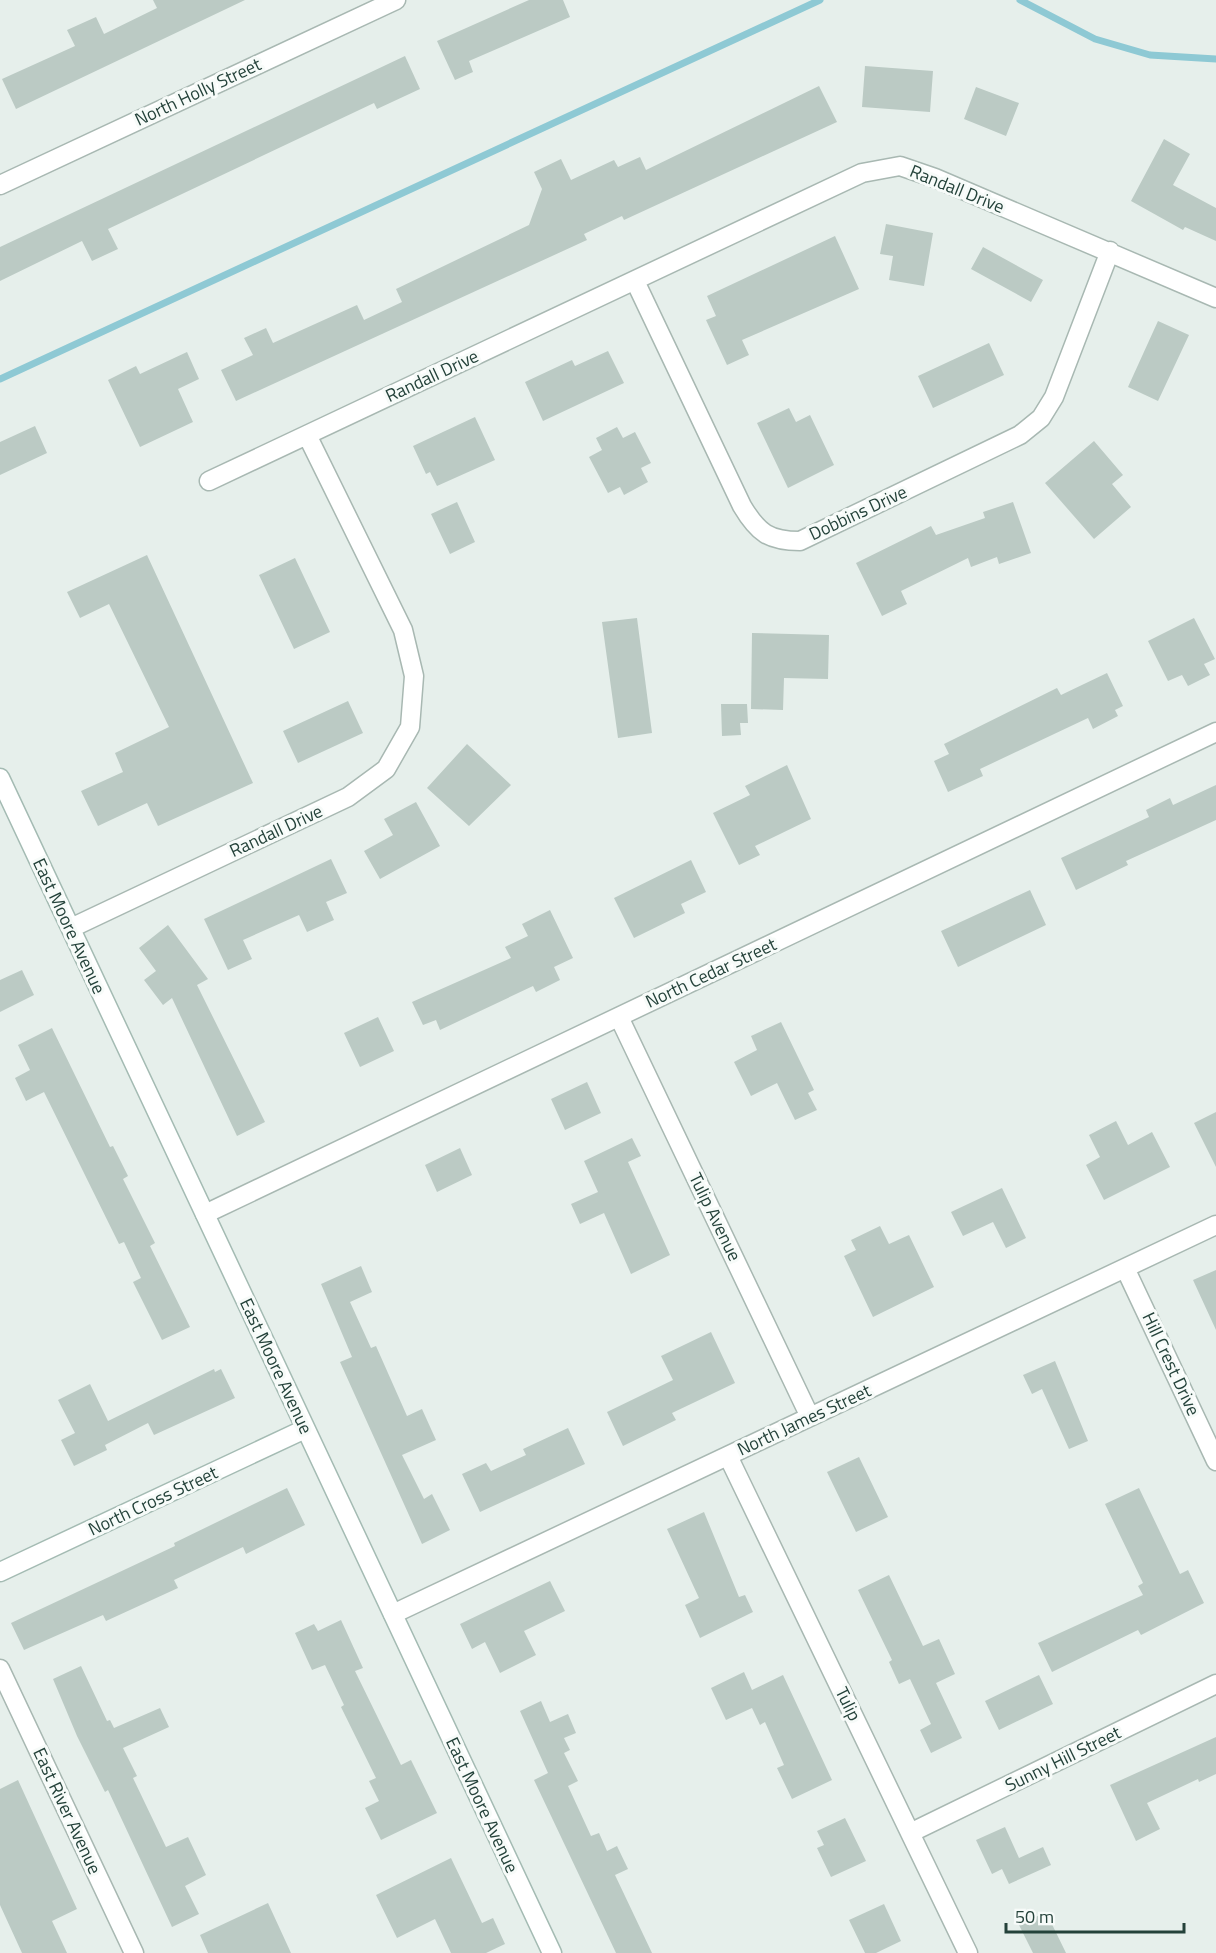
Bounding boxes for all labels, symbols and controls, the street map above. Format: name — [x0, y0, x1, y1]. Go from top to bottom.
street label: North Holly Street — [130, 50, 266, 133]
street label: Randall Drive — [906, 157, 1009, 220]
street label: Randall Drive — [381, 342, 483, 409]
street label: Dobbins Drive — [804, 478, 911, 547]
street label: Randall Drive — [225, 797, 327, 864]
street label: East Moore Avenue — [26, 853, 113, 998]
street label: North Cedar Street — [641, 930, 781, 1015]
street label: Tulip Avenue — [682, 1168, 748, 1266]
street label: East Moore Avenue — [233, 1293, 320, 1438]
street label: Hill Crest Drive — [1136, 1308, 1207, 1420]
street label: North James Street — [732, 1376, 876, 1462]
street label: North Cross Street — [84, 1458, 223, 1542]
street label: Tulip — [829, 1682, 868, 1725]
street label: Sunny Hill Street — [1000, 1719, 1126, 1798]
street label: East Moore Avenue — [439, 1732, 526, 1877]
street label: East River Avenue — [26, 1743, 109, 1878]
scale bar — [1006, 1896, 1184, 1934]
text: 50 m — [1015, 1903, 1054, 1930]

